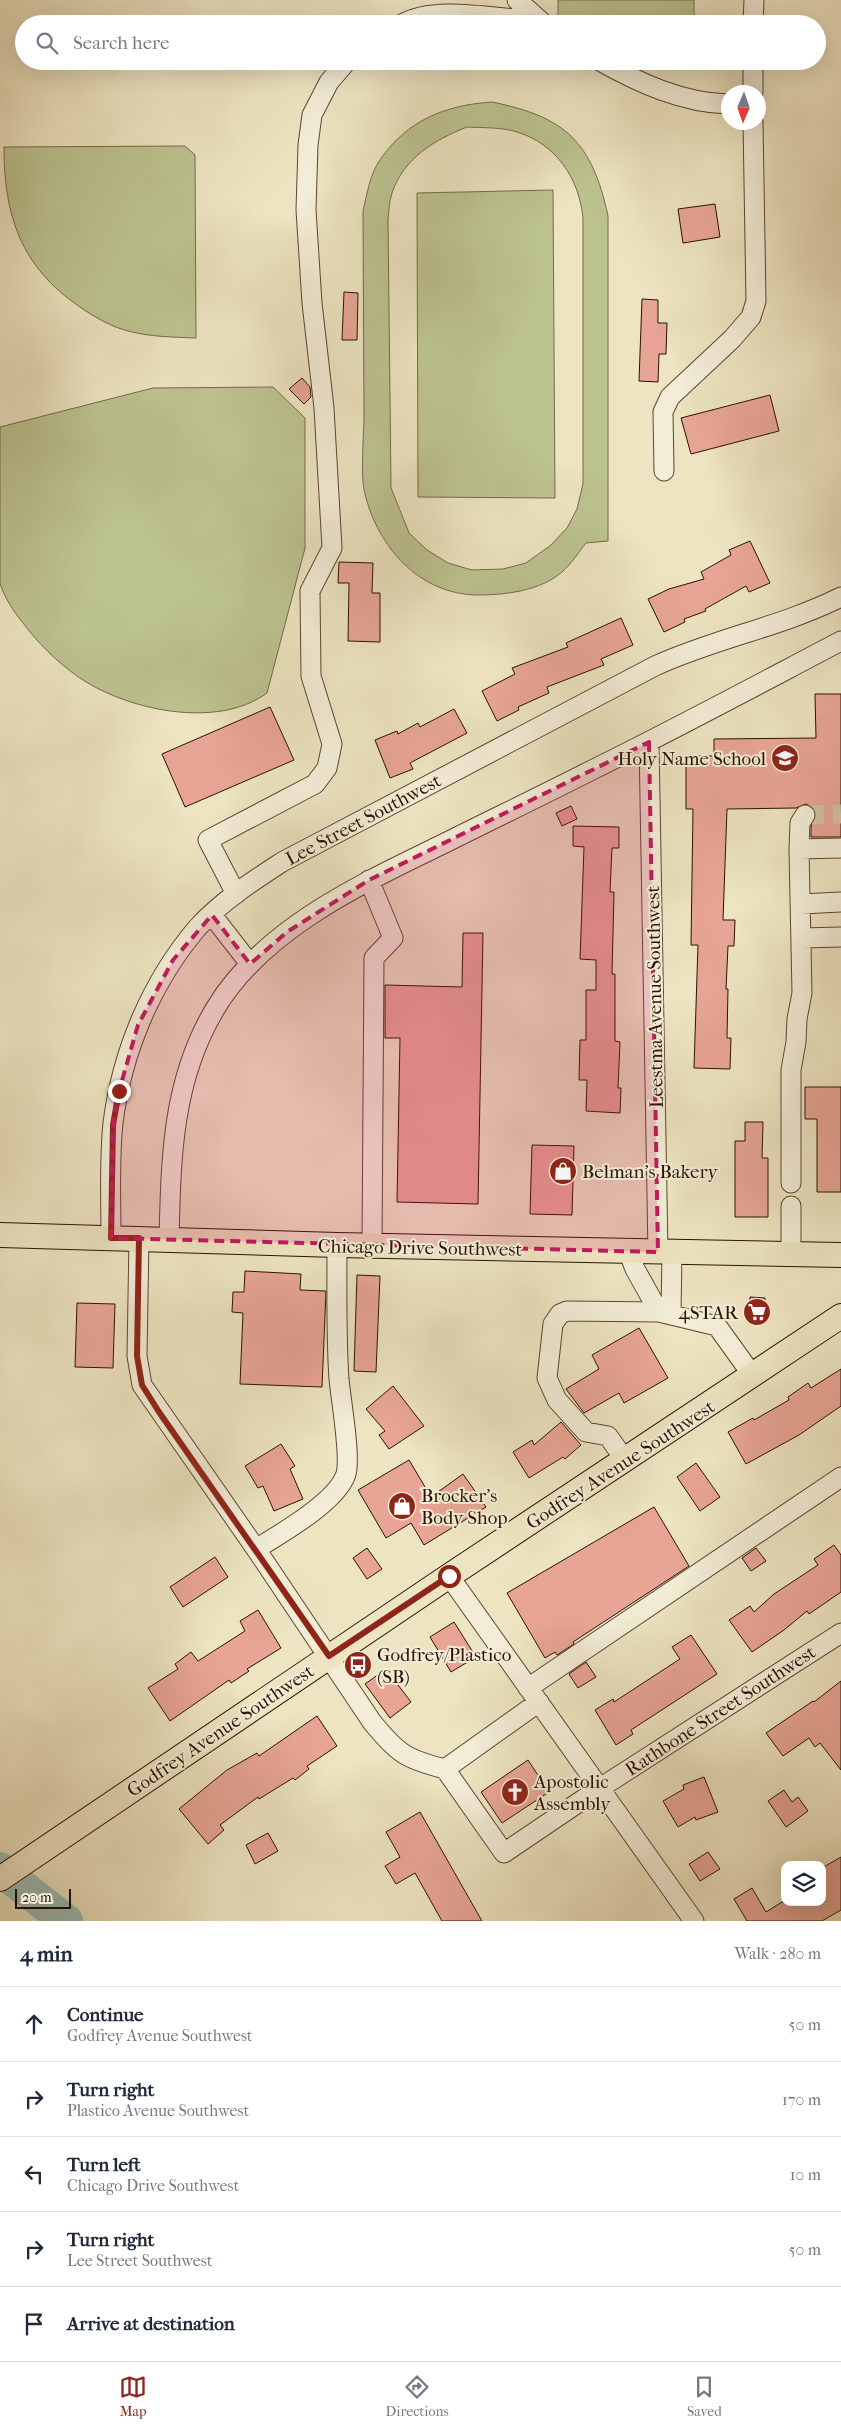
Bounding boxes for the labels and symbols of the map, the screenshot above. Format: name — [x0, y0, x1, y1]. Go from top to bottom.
north arrow — [721, 85, 766, 130]
school or university icon: Holy Name School — [770, 743, 800, 773]
place label: Holy Name School — [618, 748, 766, 770]
street label: Lee Street Southwest — [282, 770, 445, 870]
street label: Leestma Avenue Southwest — [642, 885, 668, 1108]
route end — [108, 1080, 131, 1103]
shop icon: Belman's Bakery — [548, 1156, 578, 1186]
place label: Belman's Bakery — [582, 1161, 719, 1183]
street label: Chicago Drive Southwest — [318, 1235, 523, 1261]
supermarket icon: 4STAR — [742, 1297, 772, 1327]
place label: 4STAR — [679, 1302, 739, 1324]
street label: Godfrey Avenue Southwest — [522, 1395, 719, 1534]
place label: Brocker's Body Shop — [421, 1485, 508, 1529]
shop icon: Brocker's Body Shop — [387, 1491, 417, 1521]
route start — [438, 1565, 461, 1588]
street label: Rathbone Street Southwest — [621, 1641, 820, 1781]
place label: Godfrey/Plastico (SB) — [377, 1644, 512, 1688]
bus stop icon: Godfrey/Plastico (SB) — [343, 1650, 373, 1680]
street label: Godfrey Avenue Southwest — [123, 1660, 318, 1802]
place label: Apostolic Assembly — [533, 1771, 611, 1815]
church icon: Apostolic Assembly — [500, 1777, 530, 1807]
scale bar — [15, 1886, 71, 1909]

